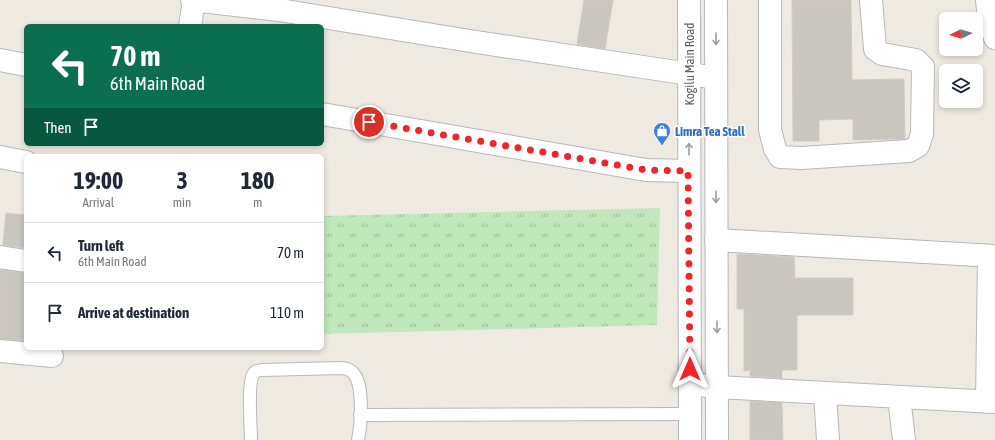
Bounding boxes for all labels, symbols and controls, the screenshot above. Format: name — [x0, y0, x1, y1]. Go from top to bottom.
north arrow — [939, 12, 983, 56]
map controls — [939, 12, 983, 108]
street label: Kogilu Main Road — [682, 23, 697, 105]
one-way arrow — [712, 32, 720, 45]
icon: left — [44, 40, 96, 92]
text: 70 m — [110, 40, 160, 72]
button: layers — [939, 64, 983, 108]
text: 6th Main Road — [110, 73, 205, 94]
pin — [352, 105, 386, 139]
icon: arrive — [358, 111, 380, 133]
icon: arrive — [80, 116, 102, 138]
text: Then — [44, 119, 72, 136]
shop icon: Limra Tea Stall — [652, 121, 672, 146]
place label: Limra Tea Stall — [675, 124, 745, 139]
one-way arrow — [685, 143, 693, 156]
text: 19:00 — [73, 167, 123, 194]
text: 3 — [176, 167, 188, 194]
text: 180 — [241, 167, 275, 194]
one-way arrow — [712, 190, 720, 203]
text: Arrival — [82, 195, 114, 210]
text: min — [173, 195, 191, 210]
text: m — [253, 195, 262, 210]
text: Turn left — [78, 237, 124, 254]
icon: left — [44, 242, 66, 264]
text: 70 m — [277, 244, 304, 261]
text: 6th Main Road — [78, 254, 147, 269]
icon: arrive — [44, 302, 66, 324]
text: Arrive at destination — [78, 304, 189, 321]
text: 110 m — [270, 304, 304, 321]
one-way arrow — [713, 320, 720, 333]
position arrow — [669, 348, 711, 390]

